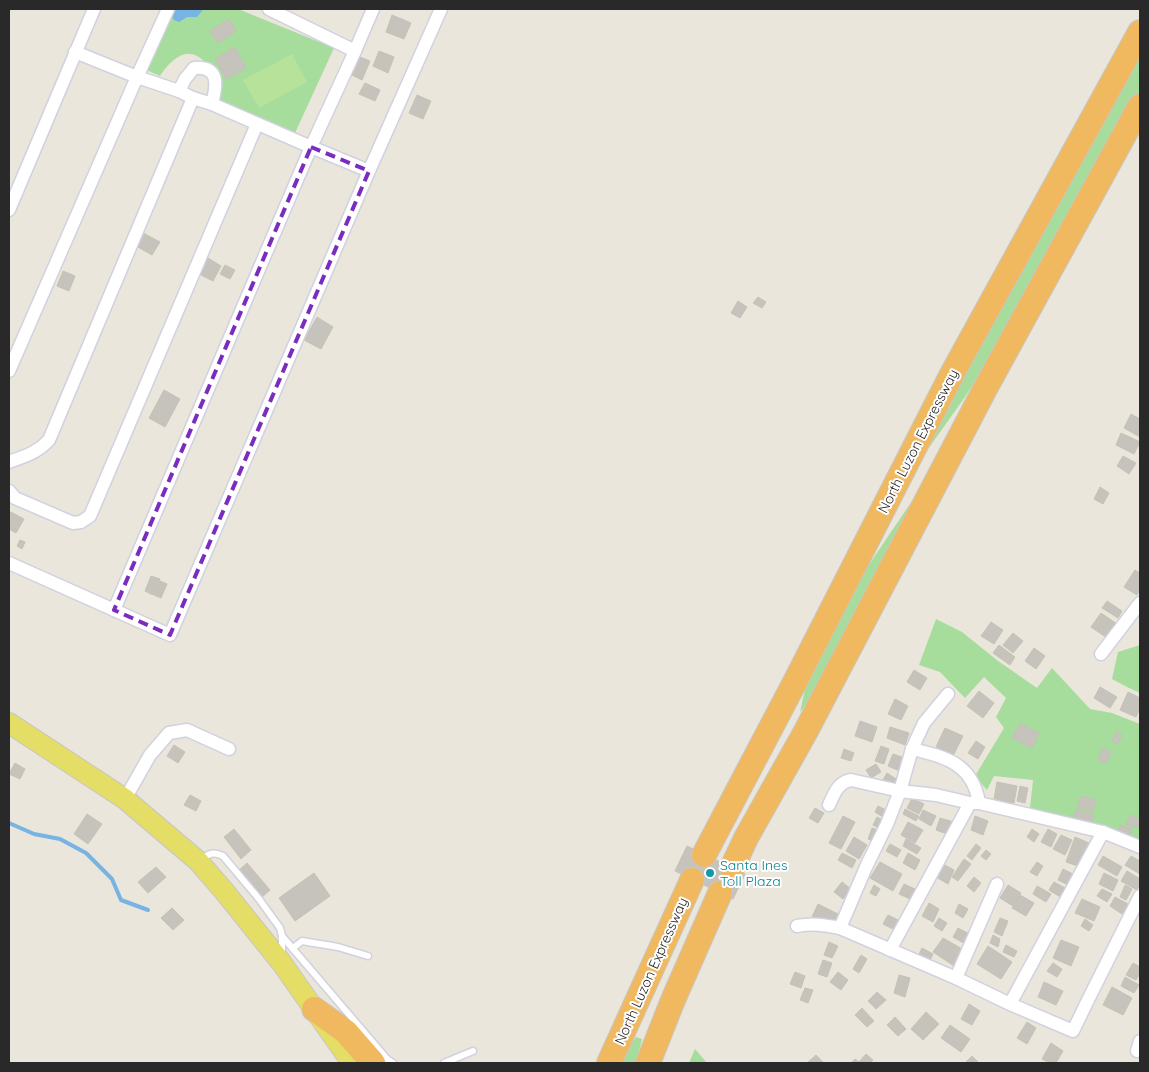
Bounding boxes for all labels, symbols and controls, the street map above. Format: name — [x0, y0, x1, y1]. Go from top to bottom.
street label: North Luzon Expressway — [874, 366, 962, 516]
place label: Santa Ines Toll Plaza — [720, 856, 788, 890]
marker: Santa Ines Toll Plaza — [704, 867, 716, 879]
street label: North Luzon Expressway — [610, 895, 692, 1047]

